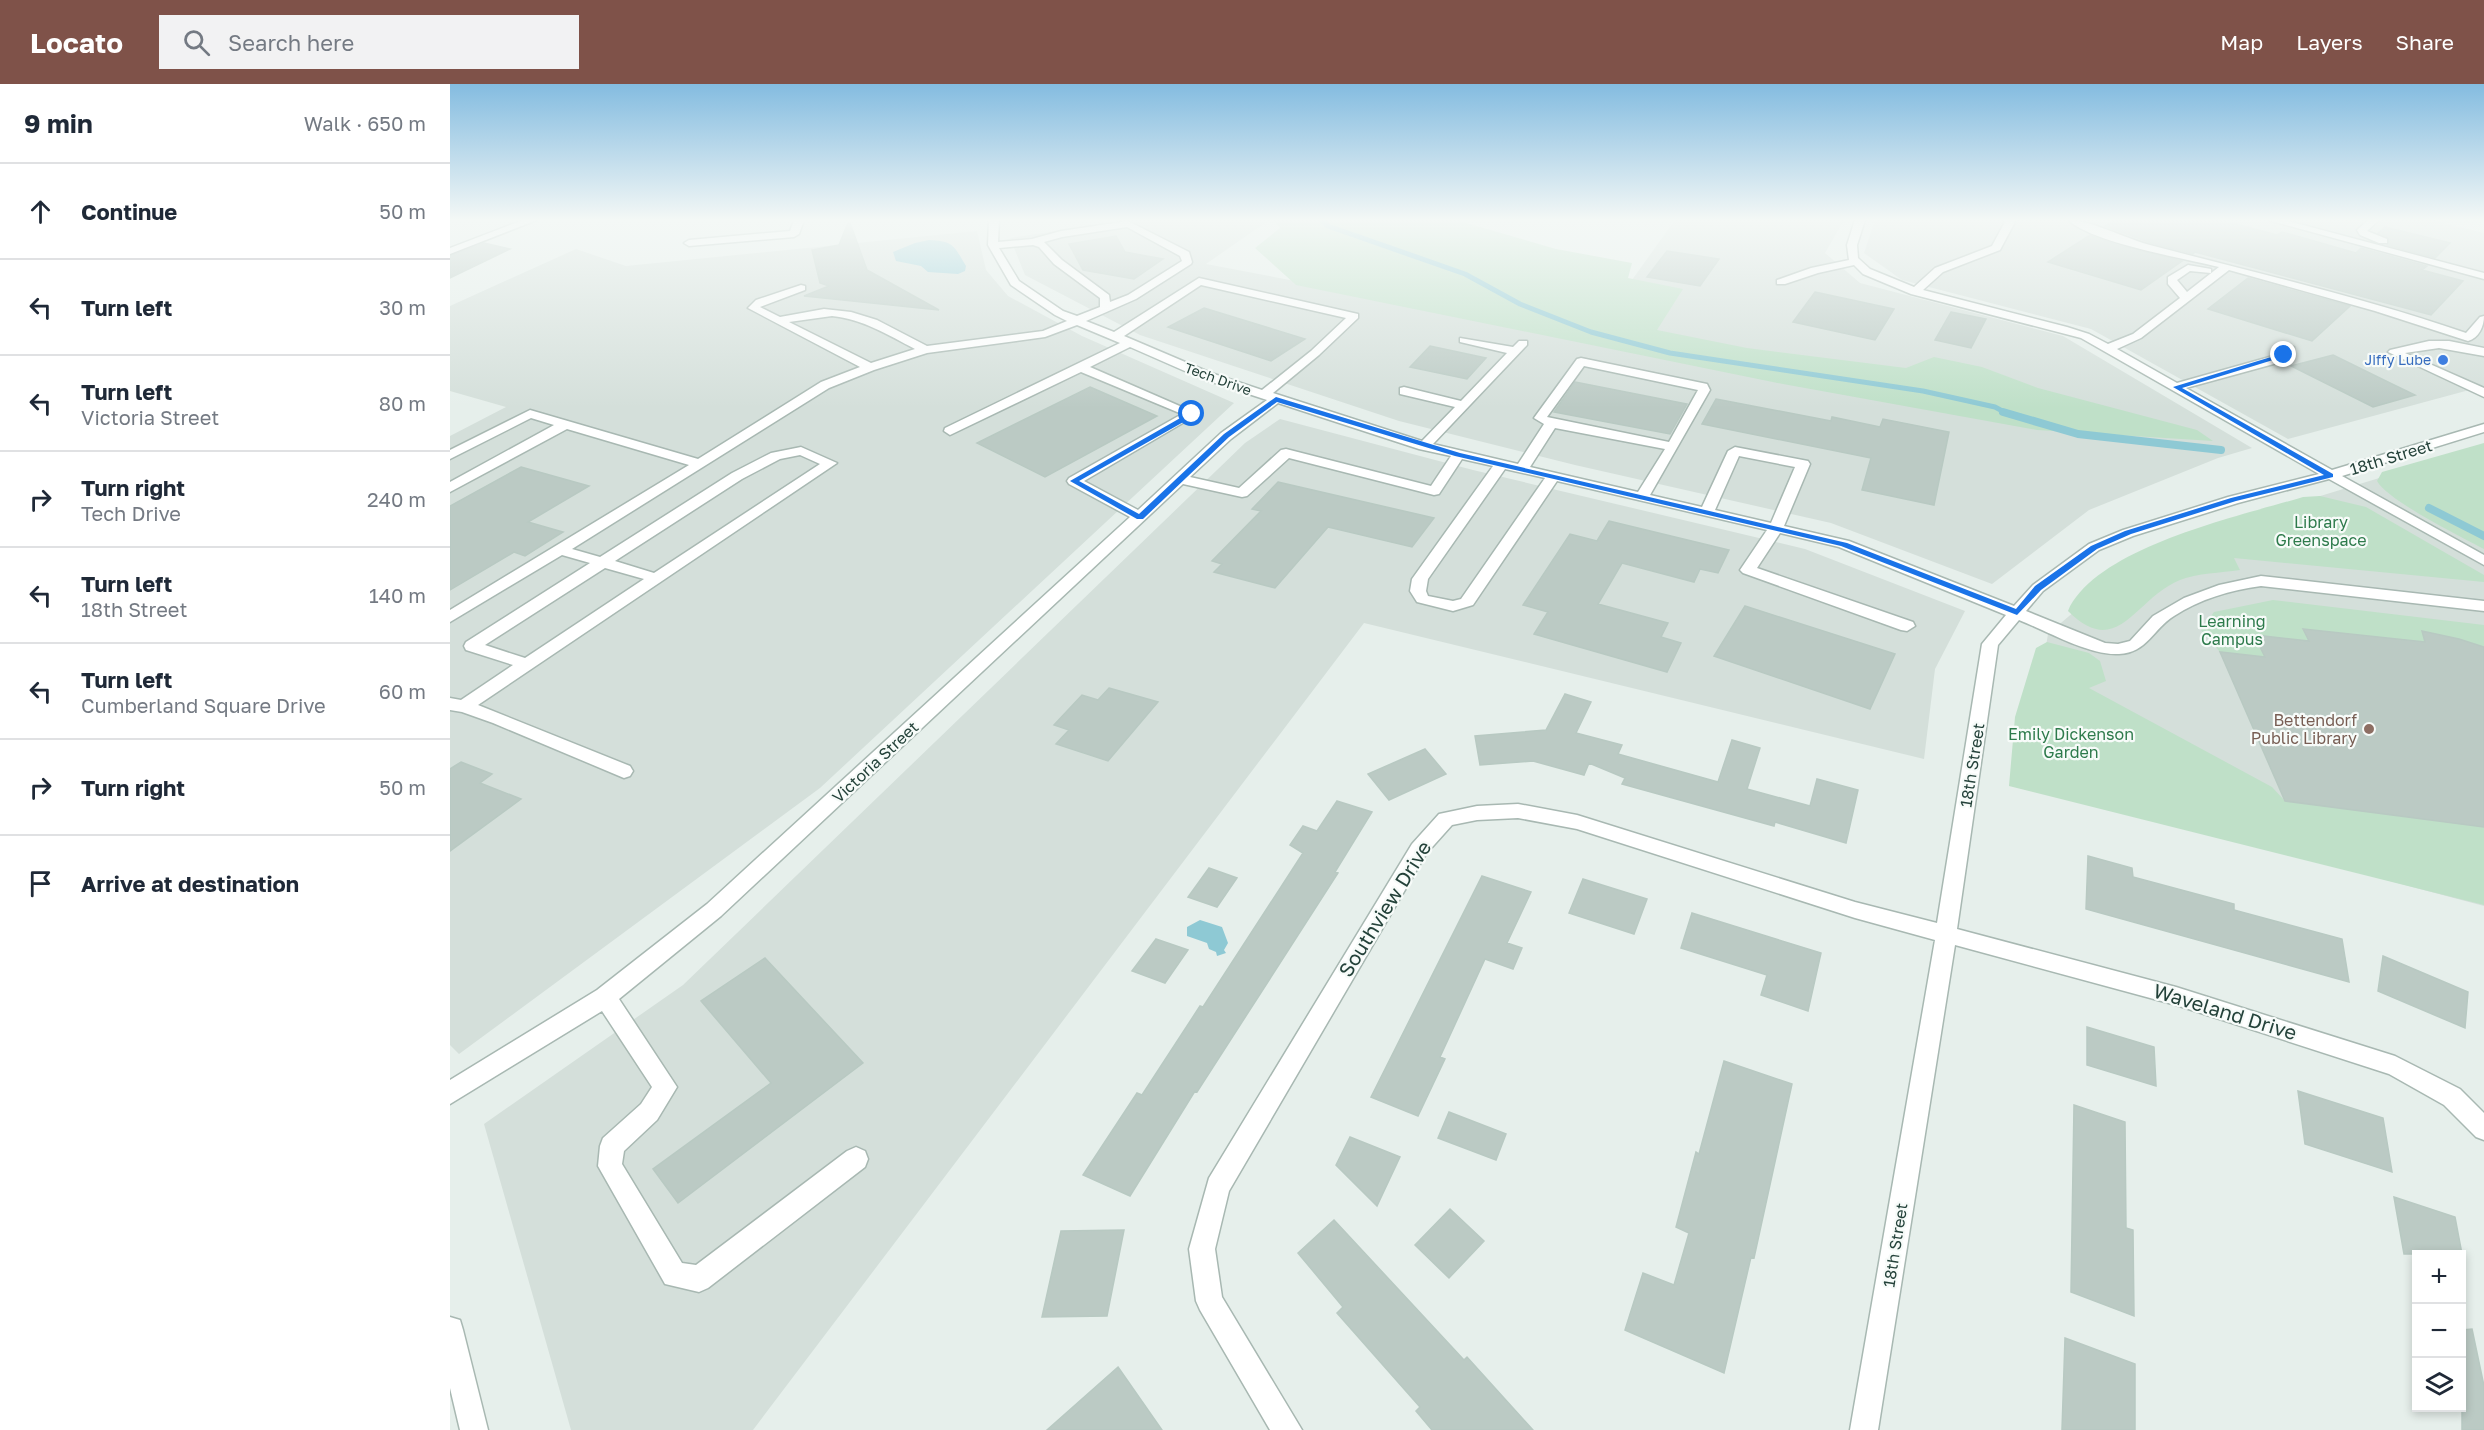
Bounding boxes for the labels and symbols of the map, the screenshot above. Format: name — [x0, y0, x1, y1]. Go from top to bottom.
route end — [2270, 341, 2296, 367]
place label: Jiffy Lube — [2365, 351, 2431, 368]
marker: Jiffy Lube — [2436, 353, 2450, 367]
street label: Tech Drive — [1182, 359, 1254, 398]
route start — [1178, 400, 1204, 426]
street label: 18th Street — [2347, 435, 2435, 479]
park label: Library Greenspace — [2275, 512, 2367, 550]
park label: Learning Campus — [2198, 611, 2266, 649]
place label: Bettendorf Public Library — [2251, 710, 2357, 748]
street label: Victoria Street — [828, 717, 922, 807]
street label: 18th Street — [1955, 721, 1989, 809]
marker: Bettendorf Public Library — [2362, 722, 2376, 736]
park label: Emily Dickenson Garden — [2008, 724, 2134, 762]
street label: Southview Drive — [1333, 836, 1436, 981]
street label: Waveland Drive — [2151, 978, 2300, 1044]
street label: 18th Street — [1878, 1201, 1912, 1289]

